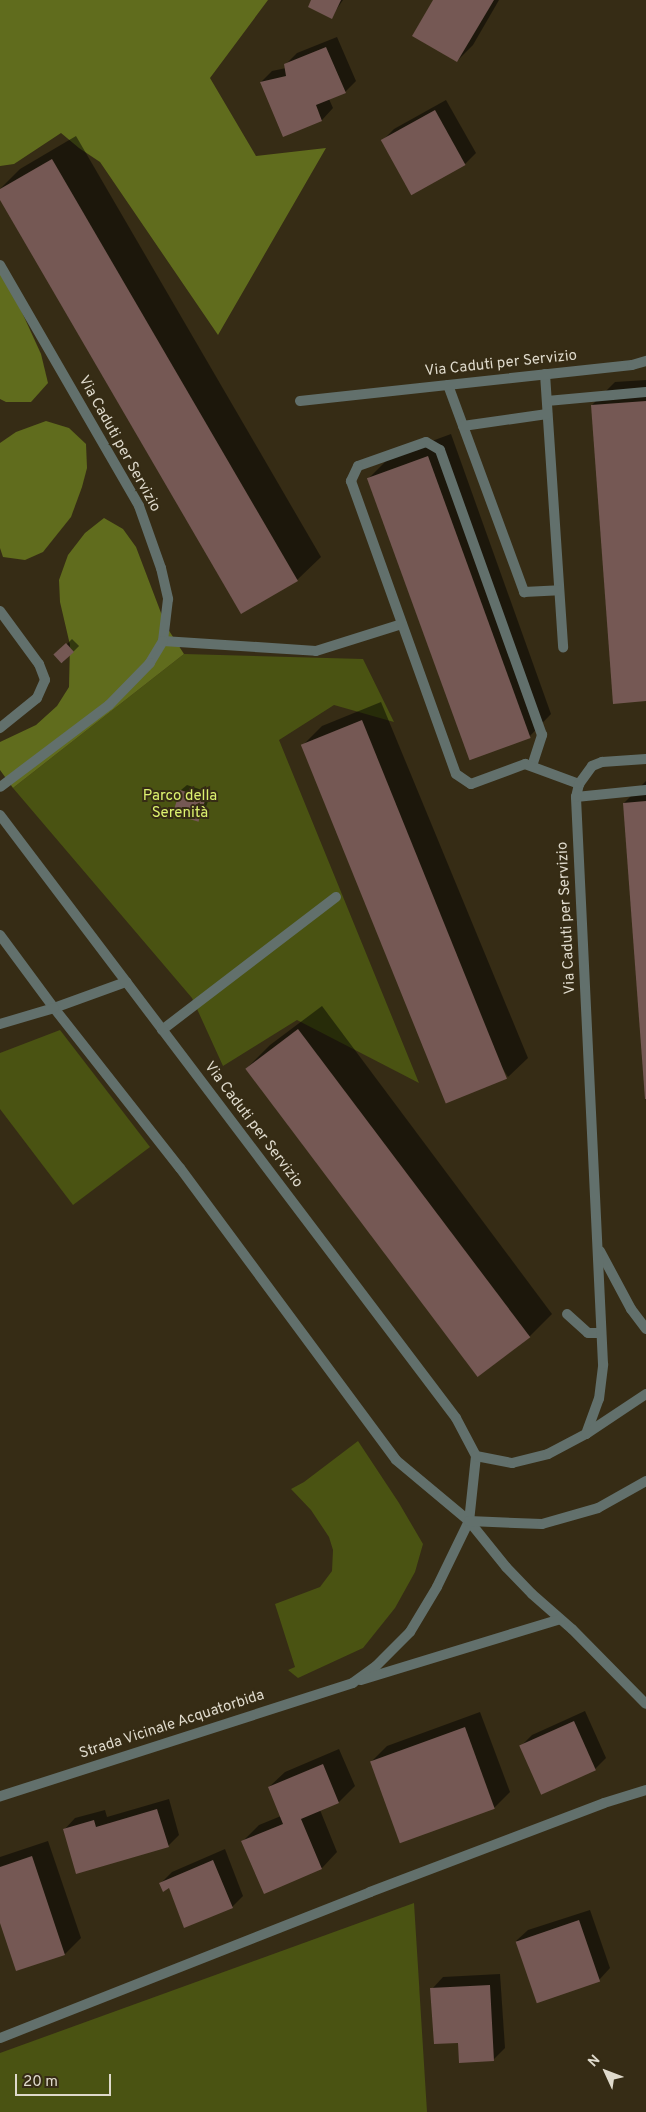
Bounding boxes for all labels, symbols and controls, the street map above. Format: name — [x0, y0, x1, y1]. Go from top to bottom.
street label: Via Caduti per Servizio — [424, 347, 578, 381]
street label: Via Caduti per Servizio — [74, 373, 164, 515]
park label: Parco della Serenità — [143, 787, 217, 822]
street label: Via Caduti per Servizio — [554, 841, 580, 995]
street label: Via Caduti per Servizio — [200, 1059, 306, 1191]
street label: Strada Vicinale Acquatorbida — [77, 1686, 267, 1764]
north arrow — [581, 2047, 631, 2097]
text: N — [585, 2052, 604, 2071]
scale bar — [18, 2064, 114, 2096]
text: 20 m — [23, 2073, 58, 2092]

